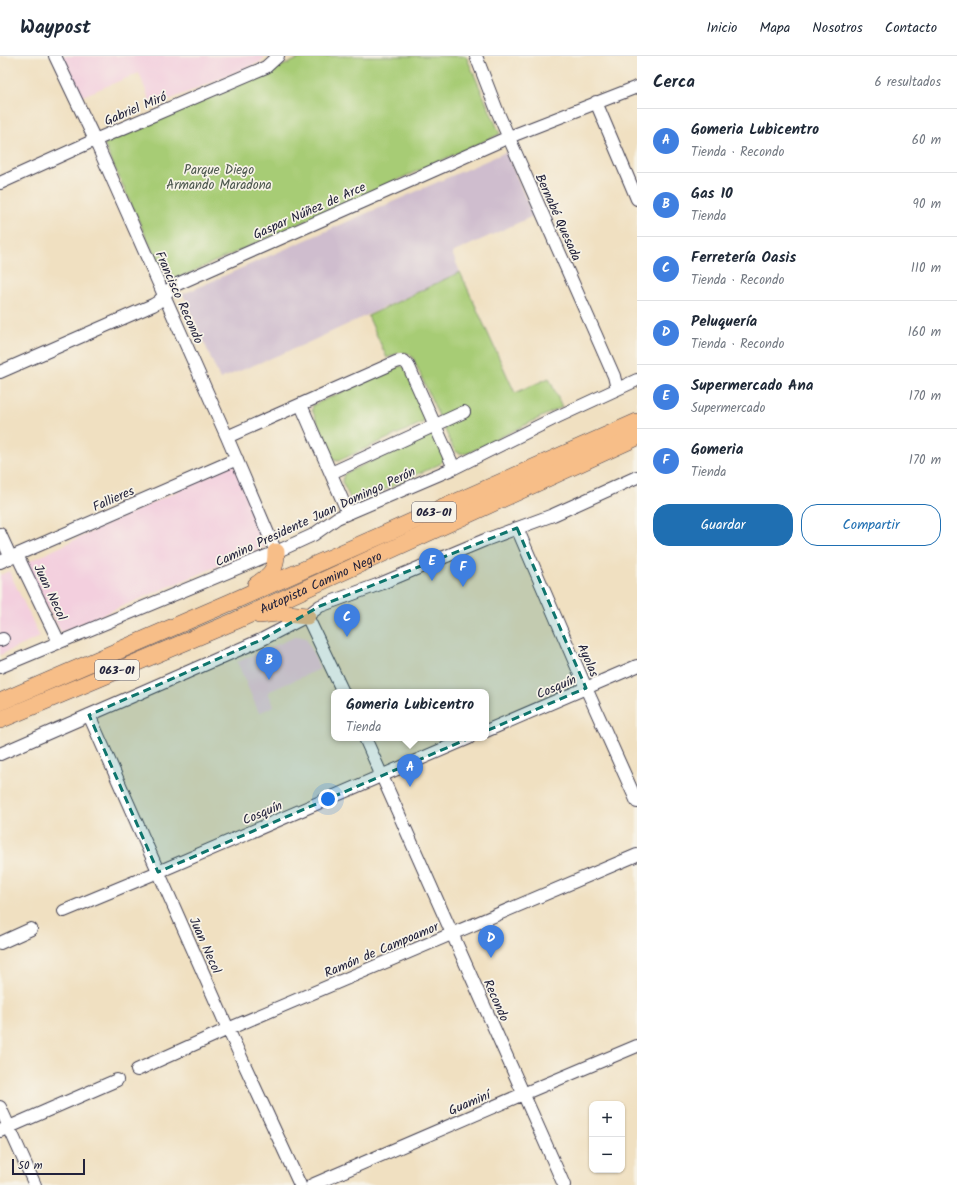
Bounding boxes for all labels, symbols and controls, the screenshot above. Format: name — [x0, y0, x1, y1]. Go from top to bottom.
text: Waypost — [20, 13, 91, 43]
text: Inicio — [706, 17, 737, 39]
text: Mapa — [759, 17, 790, 39]
text: Nosotros — [812, 17, 863, 39]
text: Contacto — [885, 17, 937, 39]
text: Cerca — [653, 69, 695, 96]
text: 6 resultados — [874, 72, 941, 93]
street label: Gabriel Miró — [101, 86, 171, 132]
text: Gomeria Lubicentro — [691, 118, 819, 142]
text: A — [662, 130, 670, 151]
text: 60 m — [912, 130, 941, 151]
text: Tienda · Recondo — [691, 142, 784, 163]
park label: Parque Diego Armando Maradona — [166, 160, 272, 196]
street label: Bernabé Quesada — [529, 170, 586, 265]
street label: Gaspar Núñez de Arce — [250, 177, 370, 246]
text: Gas 10 — [691, 182, 733, 206]
text: B — [662, 194, 670, 215]
text: 90 m — [913, 194, 941, 215]
text: Tienda — [691, 206, 726, 227]
text: Ferretería Oasis — [691, 246, 796, 270]
street label: Francisco Recondo — [149, 248, 209, 348]
text: C — [662, 258, 670, 279]
text: 110 m — [911, 258, 941, 279]
text: Tienda · Recondo — [691, 270, 784, 291]
text: Peluquería — [691, 310, 757, 334]
text: D — [662, 322, 670, 343]
text: 160 m — [908, 322, 941, 343]
text: Tienda · Recondo — [691, 334, 784, 355]
text: Supermercado Ana — [691, 374, 814, 398]
text: E — [662, 386, 670, 407]
text: 170 m — [909, 386, 941, 407]
text: Supermercado — [691, 398, 765, 419]
text: Gomeria — [691, 438, 743, 462]
text: F — [662, 450, 670, 471]
text: 170 m — [909, 450, 941, 471]
street label: Camino Presidente Juan Domingo Perón — [212, 462, 419, 573]
text: Tienda — [691, 462, 726, 483]
street label: Fallieres — [89, 481, 138, 518]
road number: 063-01 — [412, 502, 456, 522]
button: Guardar — [653, 504, 793, 546]
button: Compartir — [801, 504, 941, 546]
street label: Autopista Camino Negro — [256, 548, 384, 616]
pin: E — [419, 548, 445, 581]
pin: F — [450, 554, 476, 587]
street label: Juan Necol — [27, 561, 72, 624]
pin: C — [334, 604, 360, 637]
street label: Ayolas — [571, 641, 604, 681]
pin: B — [256, 647, 282, 680]
road number: 063-01 — [95, 660, 139, 680]
street label: Cosquín — [533, 670, 580, 705]
popup — [331, 689, 489, 741]
text: Gomeria Lubicentro — [346, 693, 474, 717]
text: Tienda — [346, 717, 381, 738]
pin: A — [397, 754, 423, 787]
your location — [318, 789, 338, 809]
street label: Cosquín — [239, 796, 286, 831]
street label: Juan Necol — [183, 914, 226, 977]
street label: Ramón de Campoamor — [321, 916, 443, 984]
pin: D — [478, 925, 504, 958]
street label: Recondo — [477, 976, 514, 1025]
street label: Guaminí — [445, 1084, 496, 1122]
map controls — [589, 1101, 625, 1173]
button: + — [589, 1101, 625, 1137]
button: − — [589, 1137, 625, 1173]
scale bar — [12, 1157, 85, 1176]
text: 50 m — [18, 1157, 43, 1175]

